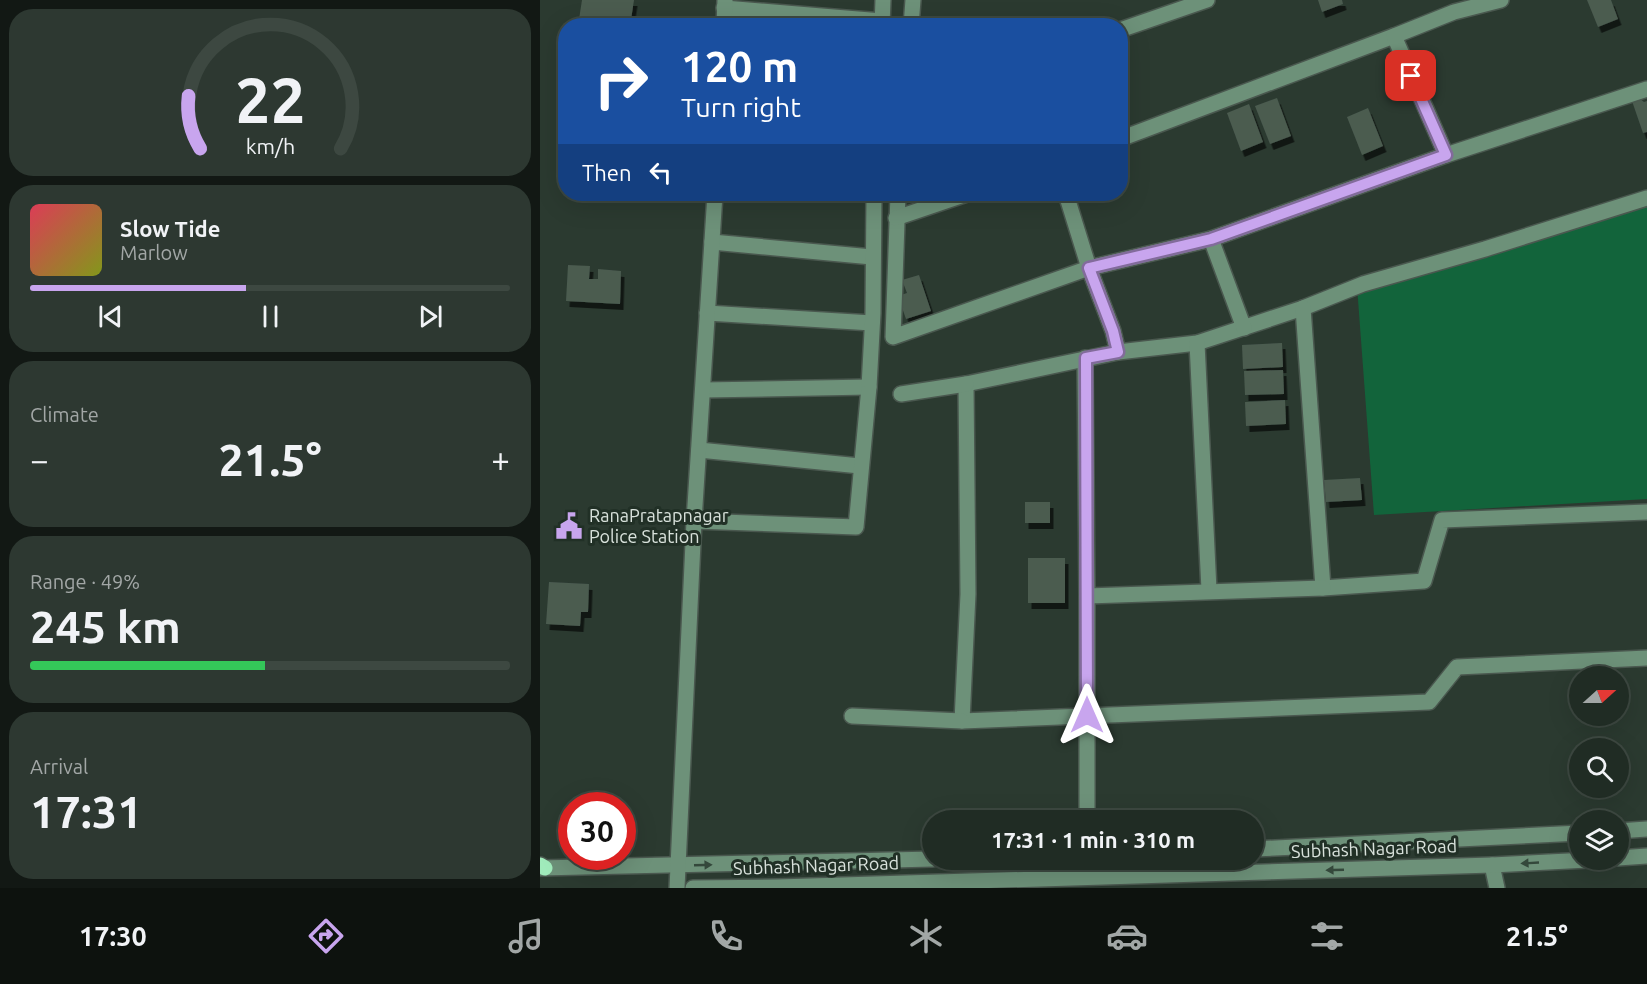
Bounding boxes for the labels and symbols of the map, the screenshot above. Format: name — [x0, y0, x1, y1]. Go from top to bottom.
pin — [1385, 50, 1436, 101]
place label: RanaPratapnagar Police Station — [589, 505, 729, 546]
public building icon: RanaPratapnagar Police Station — [554, 511, 584, 541]
north arrow — [1569, 666, 1629, 726]
position arrow — [1055, 683, 1119, 747]
speed limit sign: 30 — [558, 792, 636, 870]
street label: Subhash Nagar Road — [1291, 835, 1457, 861]
street label: Subhash Nagar Road — [733, 852, 899, 878]
one-way arrow — [1520, 858, 1539, 868]
one-way arrow — [694, 860, 713, 870]
one-way arrow — [1325, 865, 1344, 874]

